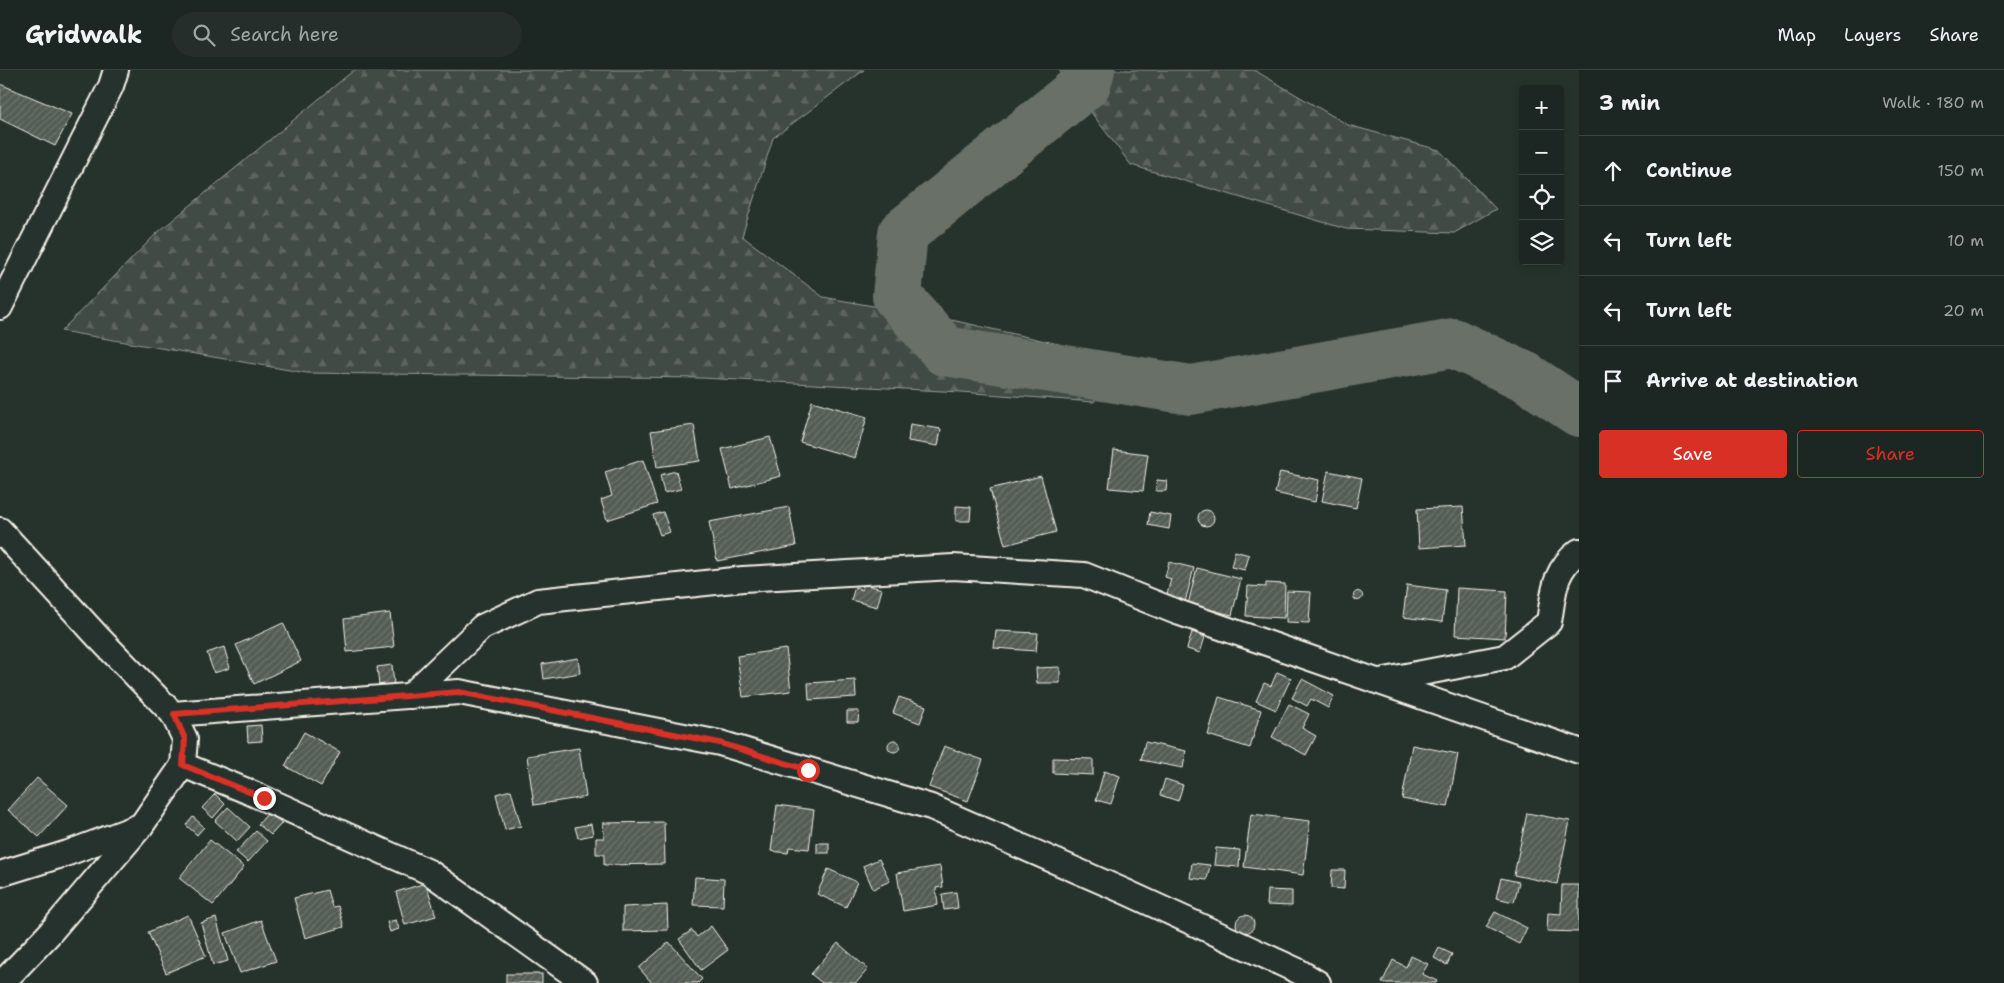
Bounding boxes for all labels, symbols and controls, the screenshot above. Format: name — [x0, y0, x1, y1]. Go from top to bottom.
search box — [172, 12, 522, 57]
text: Gridwalk — [25, 19, 142, 51]
icon: search — [190, 21, 218, 49]
text: Search here — [230, 22, 339, 47]
text: Map — [1778, 23, 1816, 47]
text: Layers — [1844, 23, 1901, 47]
text: Share — [1929, 23, 1979, 47]
map controls — [1519, 85, 1564, 265]
button: + — [1519, 85, 1564, 130]
text: 3 min — [1599, 89, 1660, 117]
text: Walk · 180 m — [1882, 92, 1984, 113]
button: − — [1519, 130, 1564, 175]
icon: ahead — [1599, 157, 1627, 185]
text: Continue — [1646, 158, 1732, 183]
text: 150 m — [1937, 160, 1984, 181]
button: locate — [1519, 175, 1564, 220]
button: layers — [1519, 220, 1564, 265]
icon: left — [1599, 227, 1627, 255]
text: Turn left — [1646, 228, 1732, 253]
text: 10 m — [1947, 230, 1984, 251]
icon: left — [1599, 297, 1627, 325]
text: Turn left — [1646, 298, 1732, 323]
text: 20 m — [1943, 300, 1984, 321]
icon: arrive — [1599, 367, 1627, 395]
text: Arrive at destination — [1646, 368, 1858, 393]
button: Save — [1599, 430, 1787, 478]
button: Share — [1797, 430, 1984, 478]
route start — [797, 759, 820, 782]
route end — [253, 787, 276, 810]

